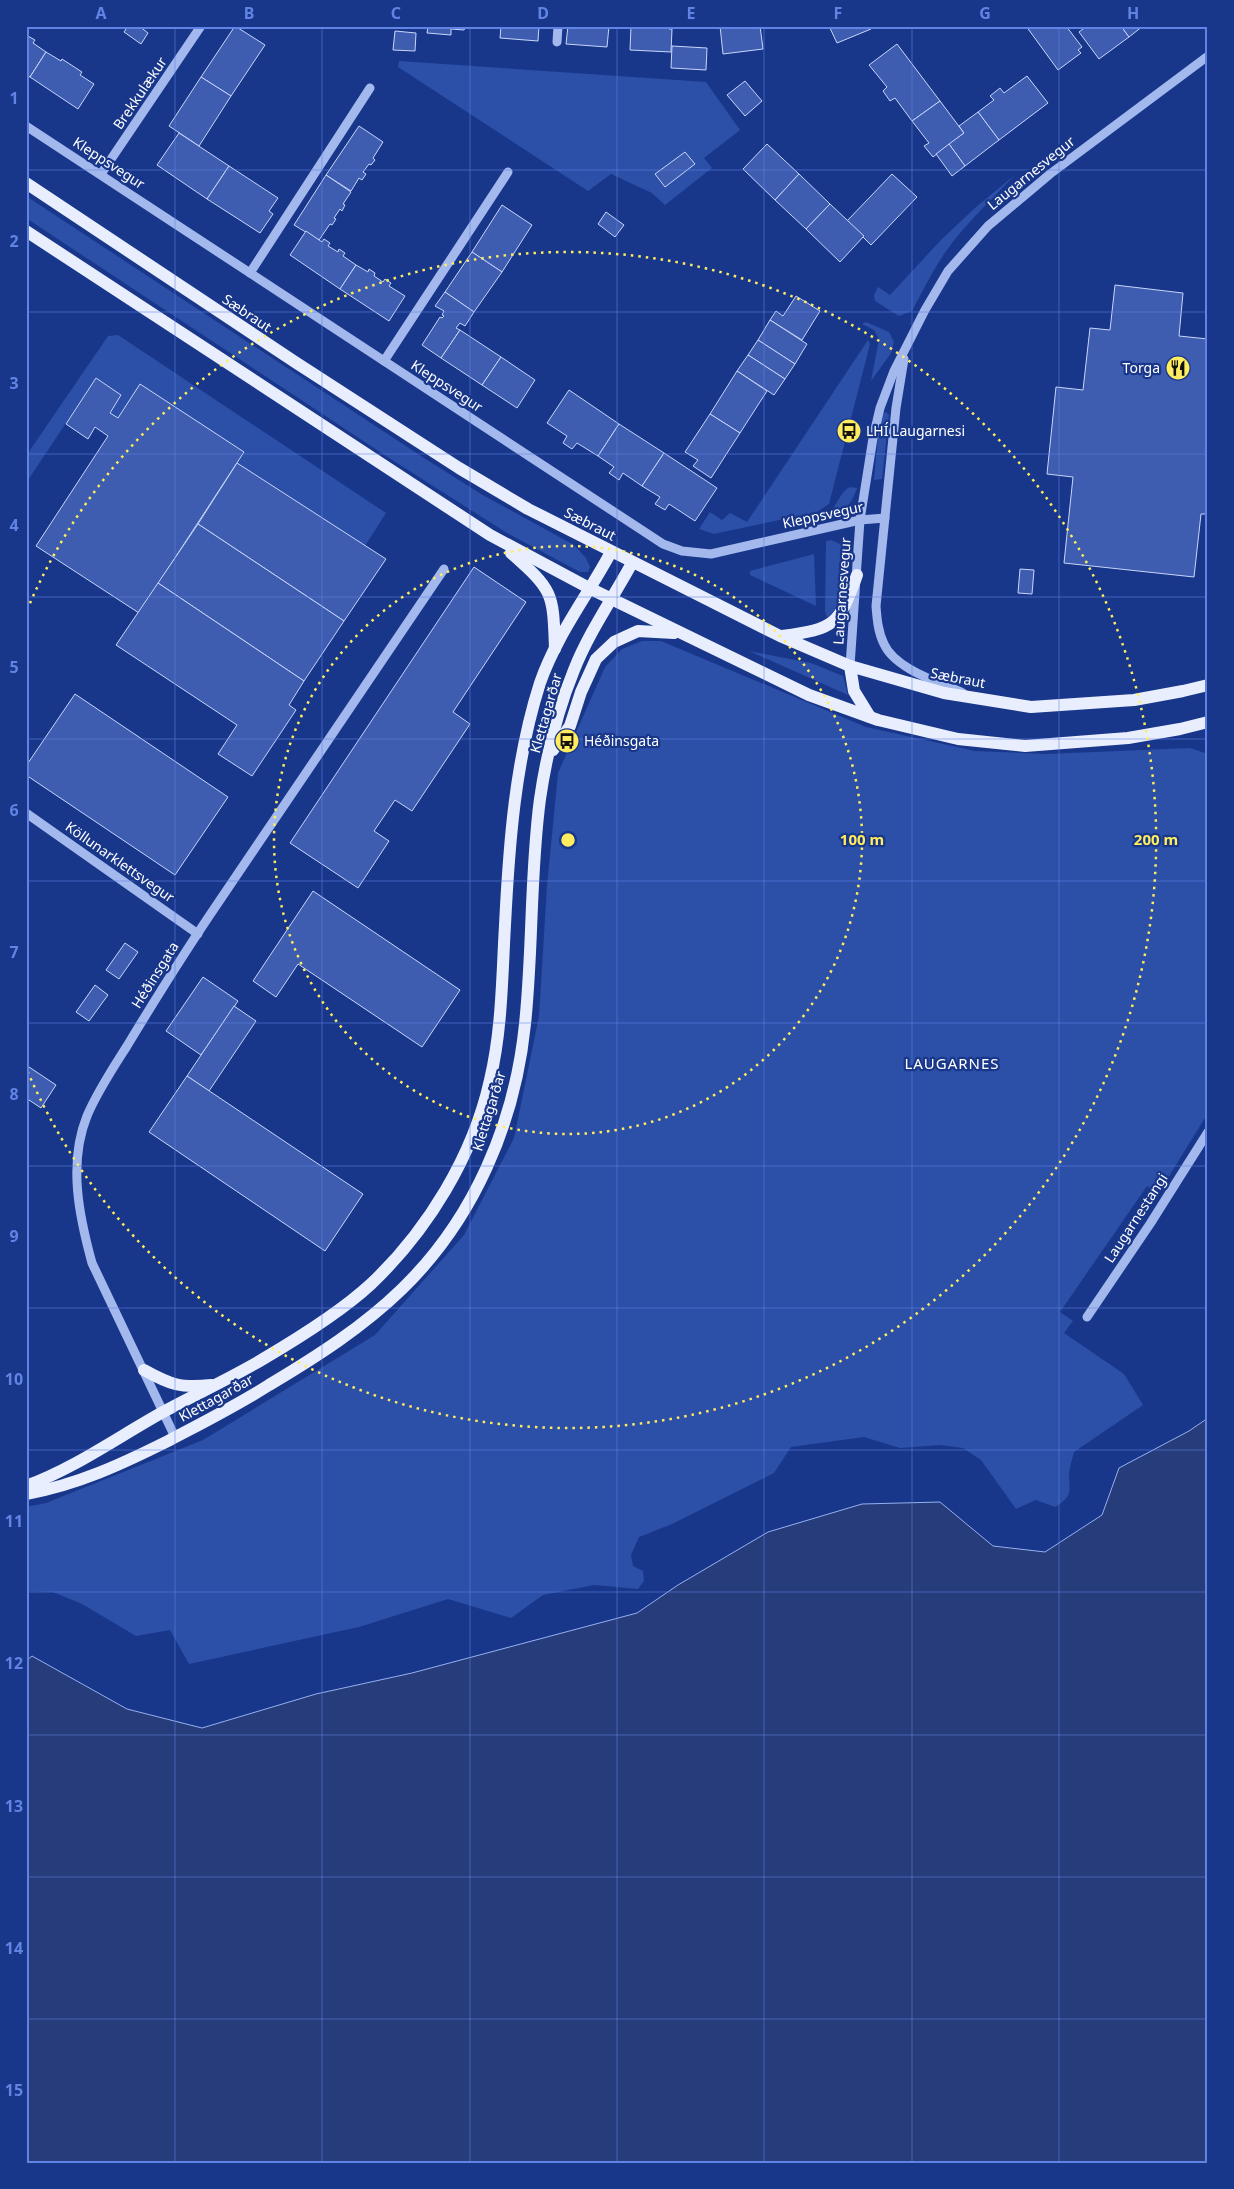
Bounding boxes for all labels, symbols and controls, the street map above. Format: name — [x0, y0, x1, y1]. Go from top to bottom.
text: A — [95, 2, 107, 24]
text: B — [244, 2, 254, 24]
text: C — [391, 2, 401, 24]
text: D — [537, 2, 549, 24]
text: E — [687, 2, 696, 24]
text: F — [834, 2, 842, 24]
text: G — [979, 2, 991, 24]
text: H — [1127, 2, 1139, 24]
street label: Brekkulækur — [108, 53, 171, 133]
text: 1 — [9, 87, 19, 109]
street label: Laugarnesvegur — [983, 131, 1079, 214]
street label: Kleppsvegur — [70, 132, 149, 193]
text: 2 — [9, 230, 19, 252]
street label: Sæbraut — [219, 289, 276, 336]
street label: Kleppsvegur — [408, 355, 487, 416]
restaurant icon: Torga — [1165, 355, 1191, 381]
place label: Torga — [1123, 358, 1160, 377]
text: 3 — [9, 372, 19, 394]
bus stop icon: LHÍ Laugarnesi — [836, 418, 862, 444]
place label: LHÍ Laugarnesi — [866, 421, 965, 440]
street label: Kleppsvegur — [781, 497, 865, 532]
street label: Sæbraut — [561, 502, 619, 545]
text: 4 — [9, 514, 19, 536]
street label: Laugarnesvegur — [828, 537, 855, 645]
text: 5 — [9, 656, 19, 678]
street label: Sæbraut — [929, 663, 987, 692]
street label: Klettagarðar — [525, 670, 566, 755]
bus stop icon: Héðinsgata — [554, 728, 580, 754]
place label: Héðinsgata — [584, 731, 659, 750]
text: 6 — [9, 799, 19, 821]
street label: Köllunarklettsvegur — [62, 817, 179, 907]
text: 100 m — [840, 829, 884, 849]
text: 200 m — [1134, 829, 1178, 849]
centre of rings — [559, 831, 577, 849]
street label: Héðinsgata — [127, 938, 183, 1012]
text: 7 — [9, 941, 19, 963]
district label: LAUGARNES — [904, 1053, 1000, 1073]
street label: Klettagarðar — [467, 1068, 510, 1153]
text: 8 — [9, 1083, 19, 1105]
street label: Laugarnestangi — [1100, 1169, 1172, 1266]
text: 9 — [9, 1225, 19, 1247]
text: 10 — [5, 1368, 23, 1390]
street label: Klettagarðar — [175, 1369, 257, 1426]
text: 11 — [5, 1510, 23, 1532]
text: 12 — [5, 1652, 23, 1674]
text: 13 — [5, 1795, 23, 1817]
text: 14 — [5, 1937, 23, 1959]
text: 15 — [5, 2079, 23, 2101]

